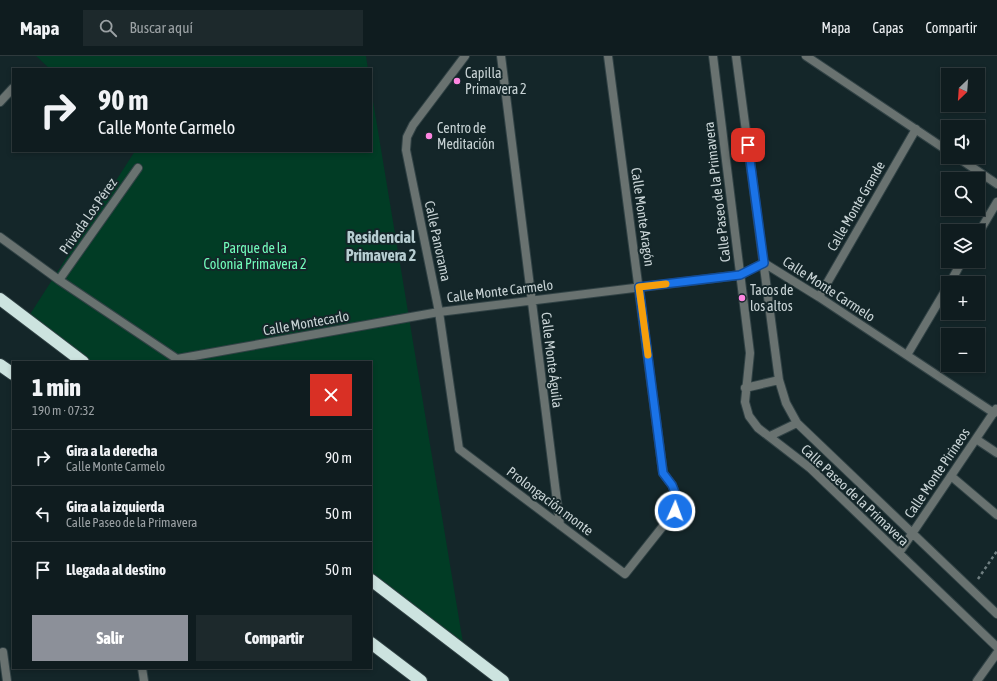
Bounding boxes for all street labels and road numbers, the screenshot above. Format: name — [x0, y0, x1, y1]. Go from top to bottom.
street label: Calle Paseo de la Primavera — [700, 121, 734, 263]
street label: Calle Monte Grande — [824, 158, 888, 254]
street label: Calle Monte Aragón — [628, 167, 658, 267]
street label: Privada Los Pérez — [56, 175, 120, 257]
street label: Calle Panorama — [422, 199, 454, 283]
street label: Calle Monte Carmelo — [780, 253, 878, 325]
street label: Calle Monte Carmelo — [446, 277, 554, 305]
street label: Calle Montecarlo — [262, 308, 350, 338]
street label: Calle Monte Águila — [538, 311, 566, 409]
street label: Calle Monte Pirineos — [901, 425, 973, 521]
street label: Calle Paseo de la Primavera — [798, 441, 912, 549]
street label: Prolongación monte — [504, 463, 596, 539]

